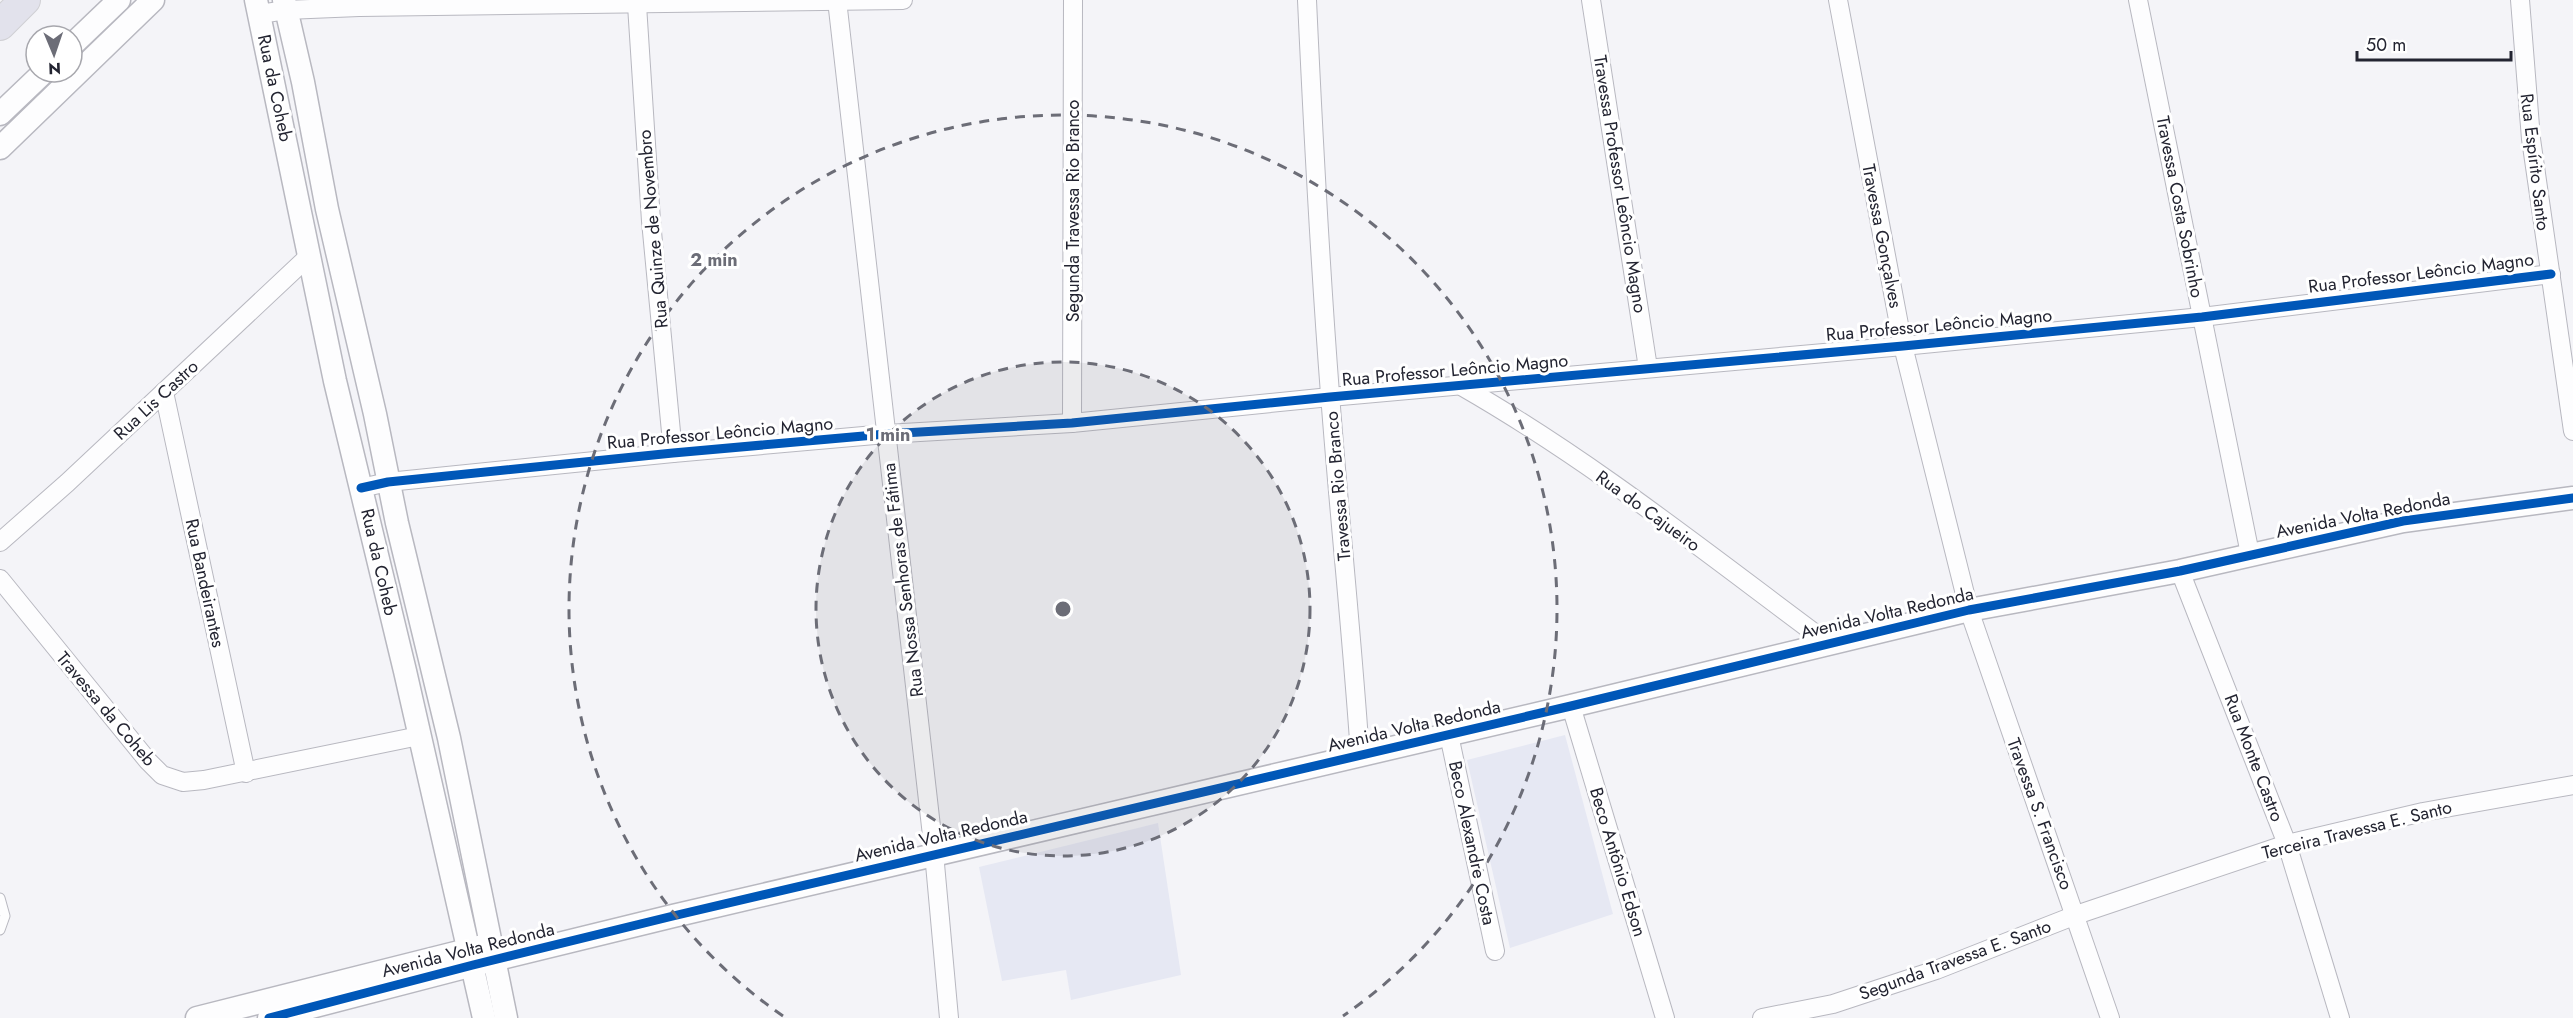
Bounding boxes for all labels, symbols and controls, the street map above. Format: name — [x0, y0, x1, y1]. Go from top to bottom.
north arrow — [24, 24, 84, 84]
scale bar — [2357, 24, 2512, 62]
street label: Rua da Coheb — [251, 32, 299, 144]
text: 50 m — [2366, 32, 2406, 58]
street label: Travessa Professor Leôncio Magno — [1587, 53, 1653, 315]
text: N — [48, 57, 61, 80]
street label: Rua Espírito Santo — [2514, 92, 2556, 232]
street label: Segunda Travessa Rio Branco — [1060, 100, 1086, 322]
street label: Travessa Costa Sobrinho — [2150, 114, 2210, 300]
street label: Rua Quinze de Novembro — [631, 128, 675, 329]
street label: Travessa Gonçalves — [1855, 162, 1909, 310]
street label: Rua Professor Leôncio Magno — [2307, 246, 2535, 300]
text: 2 min — [690, 247, 738, 273]
street label: Rua Professor Leôncio Magno — [1825, 302, 2053, 348]
street label: Rua Professor Leôncio Magno — [1341, 347, 1569, 393]
street label: Rua Lis Castro — [108, 354, 204, 446]
street label: Rua Professor Leôncio Magno — [606, 410, 834, 456]
street label: Travessa Rio Branco — [1319, 410, 1357, 562]
text: 1 min — [866, 422, 910, 448]
street label: Rua Nossa Senhoras de Fátima — [876, 461, 930, 699]
street label: Rua do Cajueiro — [1590, 464, 1706, 558]
street label: Avenida Volta Redonda — [2274, 485, 2452, 545]
street label: Rua da Coheb — [354, 506, 404, 618]
street label: Rua Bandeirantes — [179, 516, 231, 650]
street label: Avenida Volta Redonda — [1798, 580, 1976, 646]
centre of rings — [1053, 599, 1073, 619]
street label: Travessa da Coheb — [50, 646, 162, 772]
street label: Rua Monte Castro — [2218, 690, 2290, 826]
street label: Avenida Volta Redonda — [1325, 693, 1503, 759]
street label: Travessa S. Francisco — [2000, 735, 2080, 894]
street label: Beco Alexandre Costa — [1442, 759, 1502, 927]
street label: Beco Antônio Edson — [1583, 784, 1653, 940]
street label: Terceira Travessa E. Santo — [2259, 794, 2455, 866]
street label: Avenida Volta Redonda — [852, 803, 1030, 869]
street label: Segunda Travessa E. Santo — [1855, 913, 2055, 1007]
street label: Avenida Volta Redonda — [379, 916, 557, 984]

